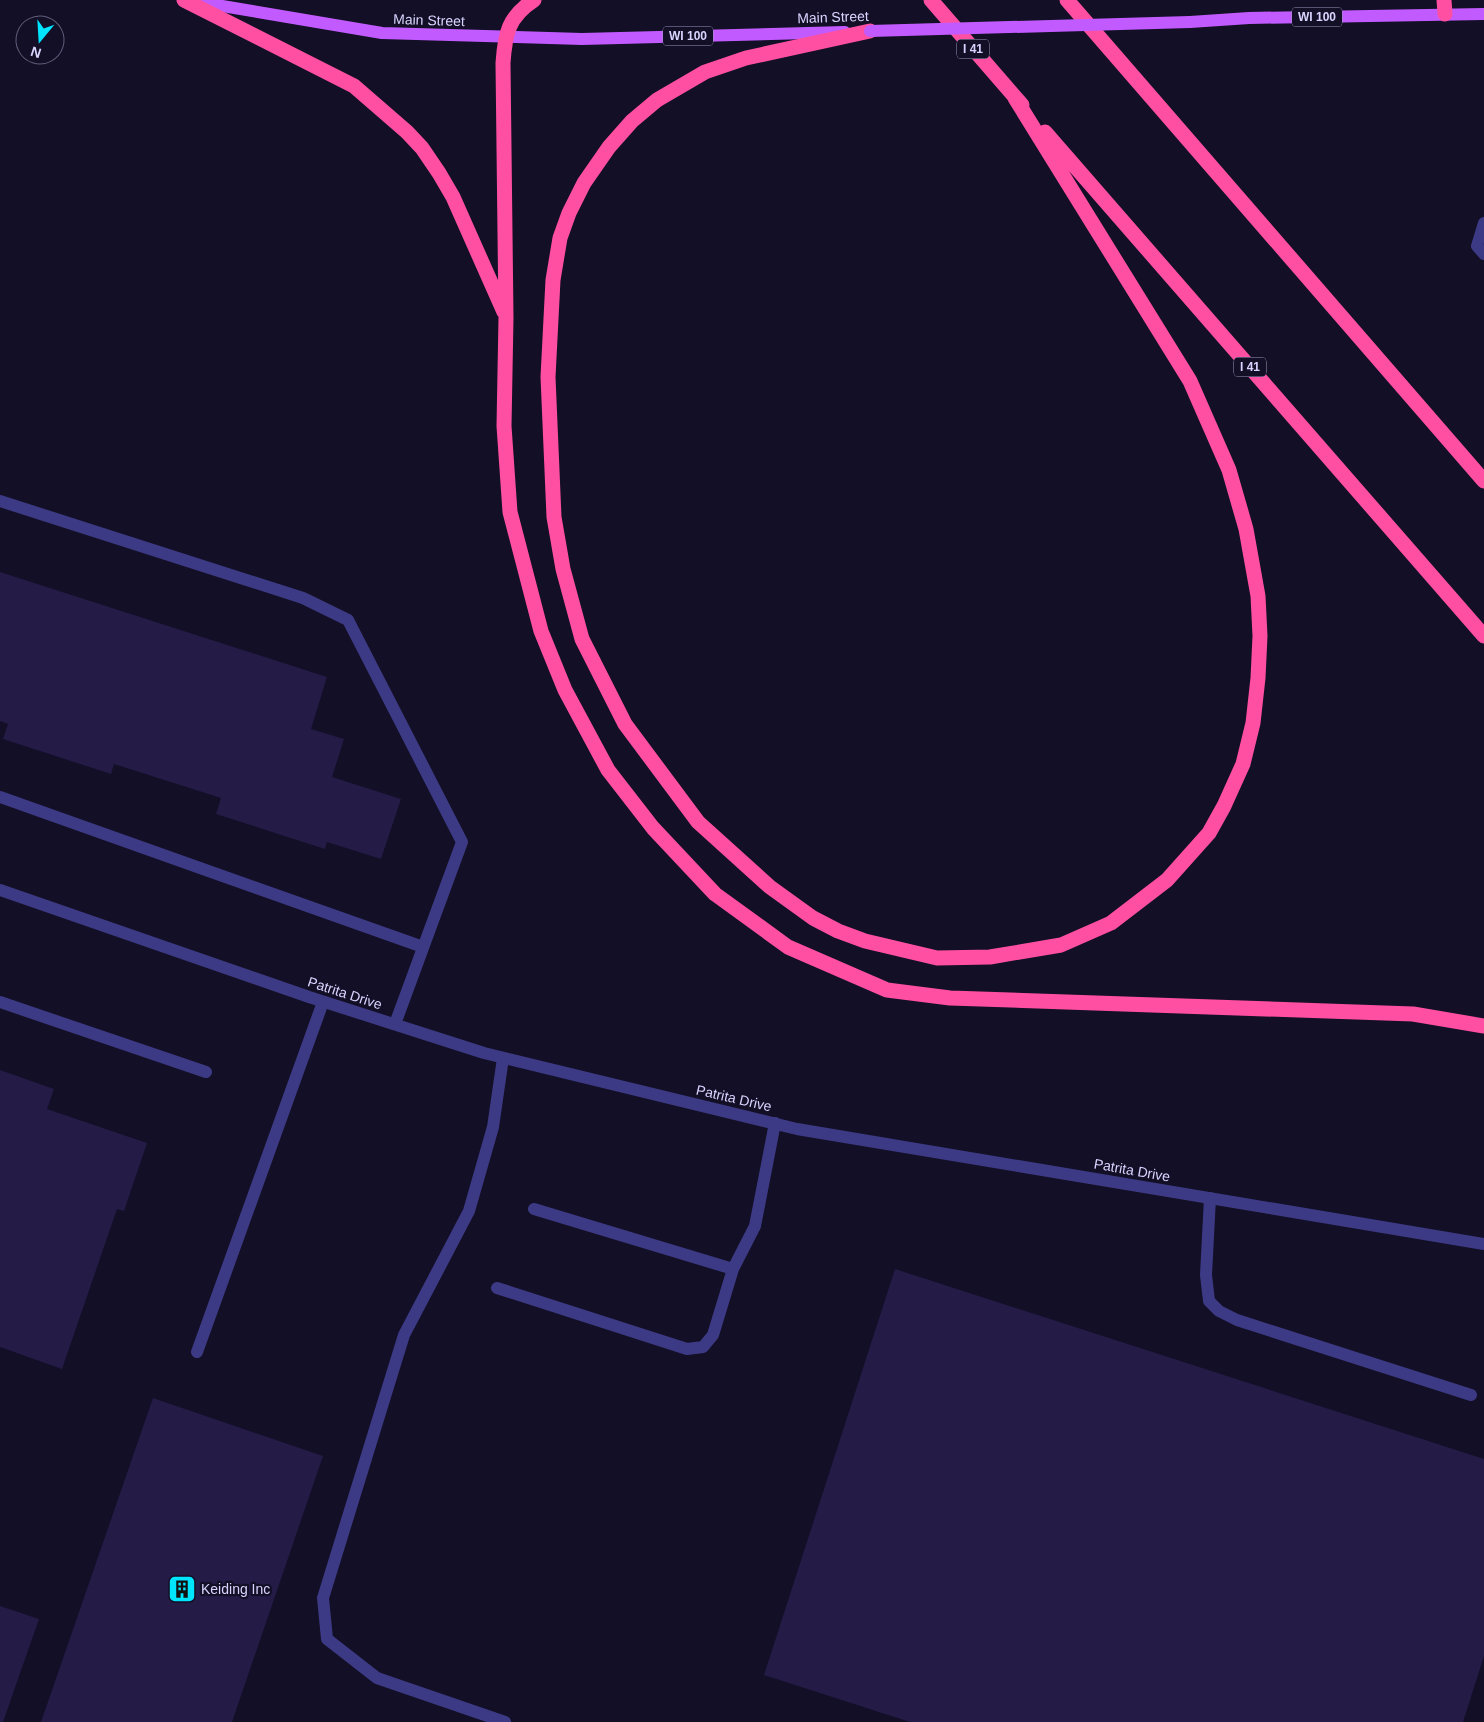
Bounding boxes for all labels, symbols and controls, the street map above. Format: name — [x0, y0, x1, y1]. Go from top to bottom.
street label: Main Street — [797, 8, 869, 26]
road number: WI 100 — [1292, 8, 1342, 26]
street label: Main Street — [393, 11, 465, 29]
north arrow — [15, 15, 65, 65]
road number: WI 100 — [663, 27, 713, 46]
road number: I 41 — [957, 40, 989, 59]
text: N — [29, 43, 43, 62]
road number: I 41 — [1234, 358, 1266, 377]
street label: Patrita Drive — [306, 973, 384, 1013]
street label: Patrita Drive — [695, 1082, 774, 1115]
street label: Patrita Drive — [1093, 1155, 1172, 1185]
building icon: Keiding Inc — [167, 1574, 197, 1604]
place label: Keiding Inc — [201, 1581, 270, 1597]

